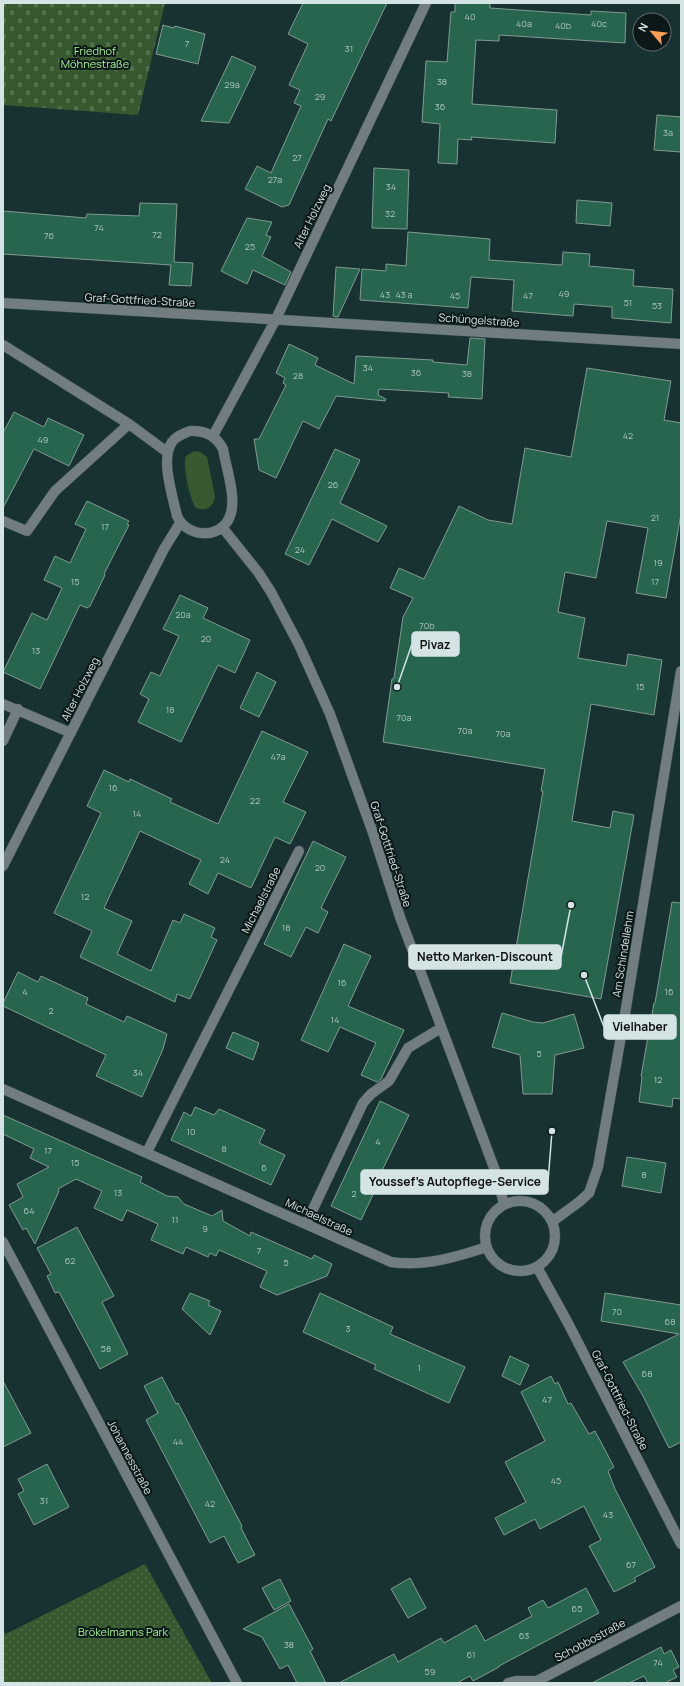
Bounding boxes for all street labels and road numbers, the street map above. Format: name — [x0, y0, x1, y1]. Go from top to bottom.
street label: Alter Holzweg — [289, 181, 334, 250]
street label: Graf-Gottfried-Straße — [84, 289, 196, 310]
street label: Schüngelstraße — [438, 309, 521, 330]
street label: Alter Holzweg — [57, 654, 102, 723]
street label: Graf-Gottfried-Straße — [367, 799, 416, 909]
street label: Michaelstraße — [237, 864, 284, 936]
street label: Am Schindellehm — [608, 910, 637, 998]
street label: Michaelstraße — [283, 1194, 356, 1239]
street label: Graf-Gottfried-Straße — [589, 1347, 652, 1453]
street label: Johannesstraße — [104, 1417, 157, 1497]
street label: Schobbostraße — [552, 1614, 628, 1665]

